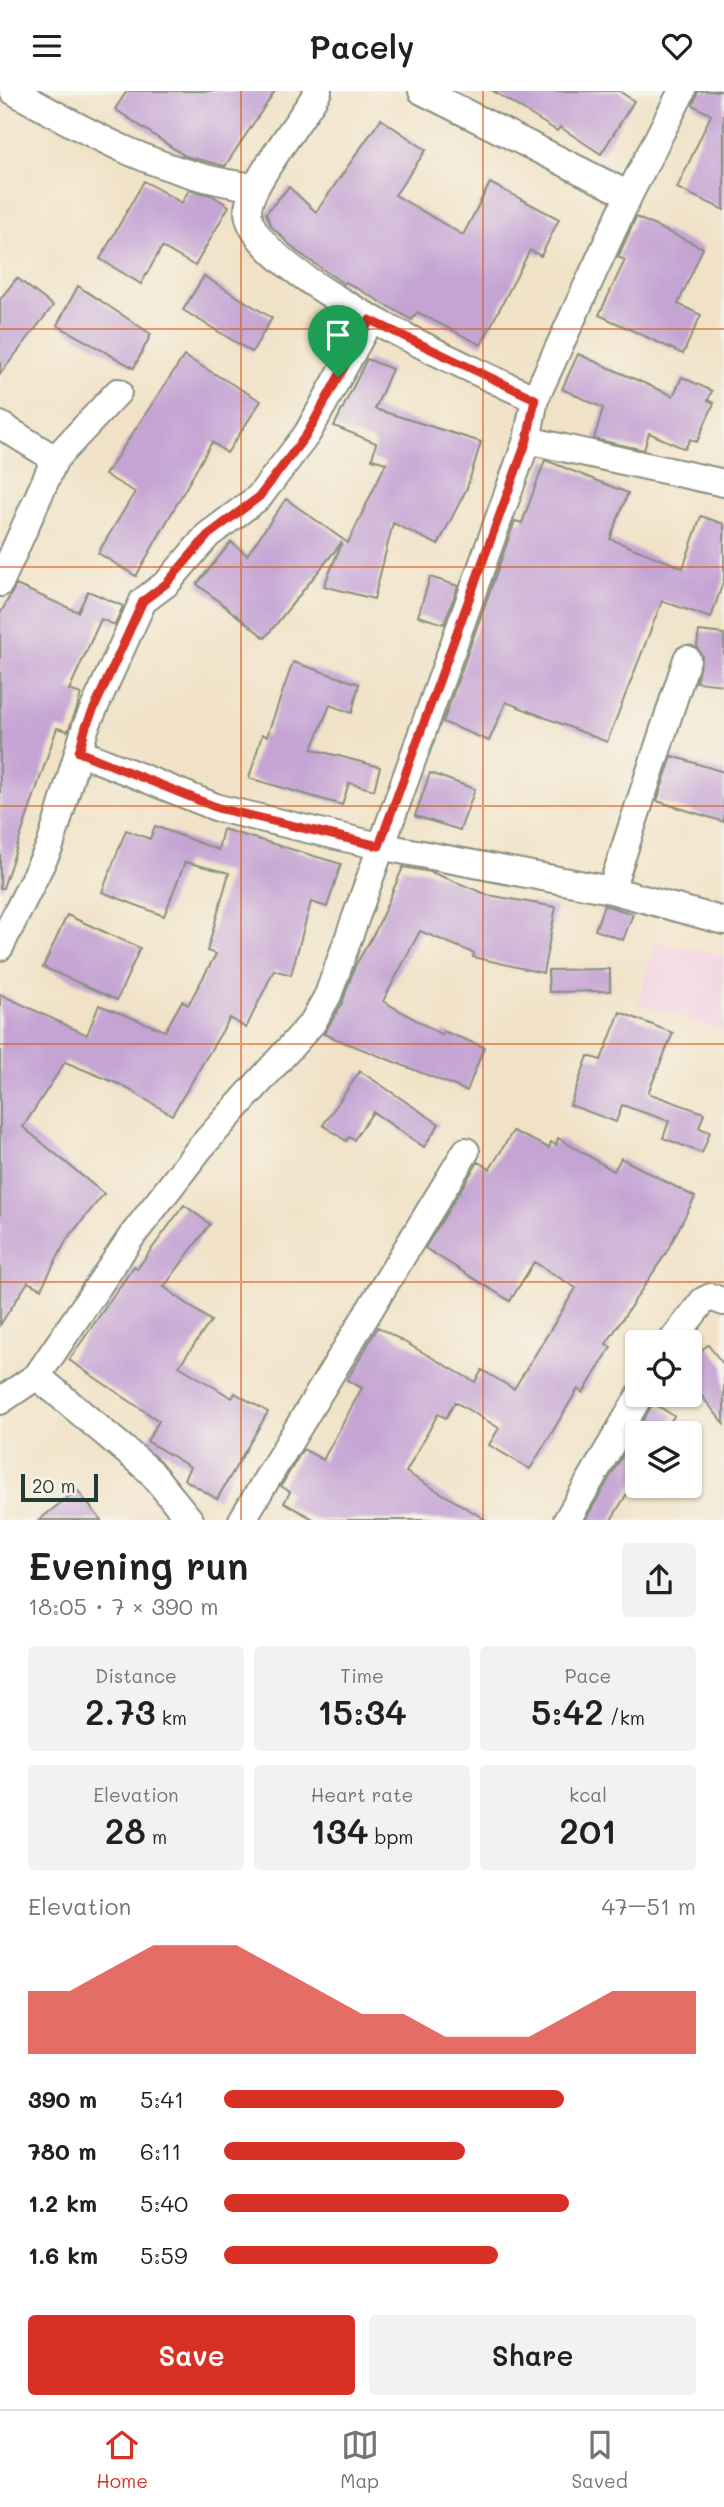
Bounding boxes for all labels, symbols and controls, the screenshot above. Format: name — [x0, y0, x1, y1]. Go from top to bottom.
text: Pacely — [310, 25, 414, 67]
icon: menu — [28, 27, 66, 65]
icon: heart — [658, 27, 696, 65]
pin — [308, 305, 368, 377]
icon: arrive — [319, 316, 357, 354]
map controls — [625, 1330, 702, 1498]
button: locate — [625, 1330, 702, 1407]
button: layers — [625, 1421, 702, 1498]
scale bar — [21, 1471, 98, 1503]
text: 20 m — [32, 1473, 76, 1498]
text: Evening run — [28, 1540, 249, 1590]
button: share — [622, 1543, 696, 1617]
text: 18:05 · 7 × 390 m — [28, 1591, 219, 1621]
text: Distance — [95, 1663, 177, 1688]
text: Time — [340, 1663, 384, 1688]
text: Pace — [565, 1663, 611, 1688]
text: 2.73 — [85, 1688, 156, 1734]
text: 15:34 — [317, 1688, 407, 1734]
text: 5:42 — [531, 1688, 604, 1734]
text: km — [156, 1705, 187, 1730]
text: /km — [604, 1705, 645, 1730]
text: Elevation — [93, 1782, 179, 1807]
text: Heart rate — [311, 1782, 413, 1807]
text: kcal — [569, 1782, 607, 1807]
text: 28 — [105, 1807, 146, 1853]
text: 134 — [310, 1807, 368, 1853]
text: 201 — [559, 1807, 617, 1853]
text: m — [146, 1824, 167, 1849]
text: bpm — [368, 1824, 414, 1849]
text: Elevation — [28, 1891, 131, 1921]
text: 47–51 m — [601, 1891, 696, 1921]
text: 390 m — [28, 2084, 97, 2114]
text: 5:41 — [140, 2084, 184, 2114]
text: 780 m — [28, 2136, 96, 2166]
text: 6:11 — [140, 2136, 182, 2166]
text: 1.2 km — [28, 2188, 97, 2218]
text: 5:40 — [140, 2188, 188, 2218]
text: 1.6 km — [28, 2240, 98, 2270]
text: 5:59 — [140, 2240, 188, 2270]
button: Save — [28, 2315, 355, 2395]
button: Share — [369, 2315, 696, 2395]
tab: Home — [96, 2426, 148, 2493]
tab: Map — [340, 2426, 379, 2493]
tab: Saved — [571, 2426, 628, 2493]

